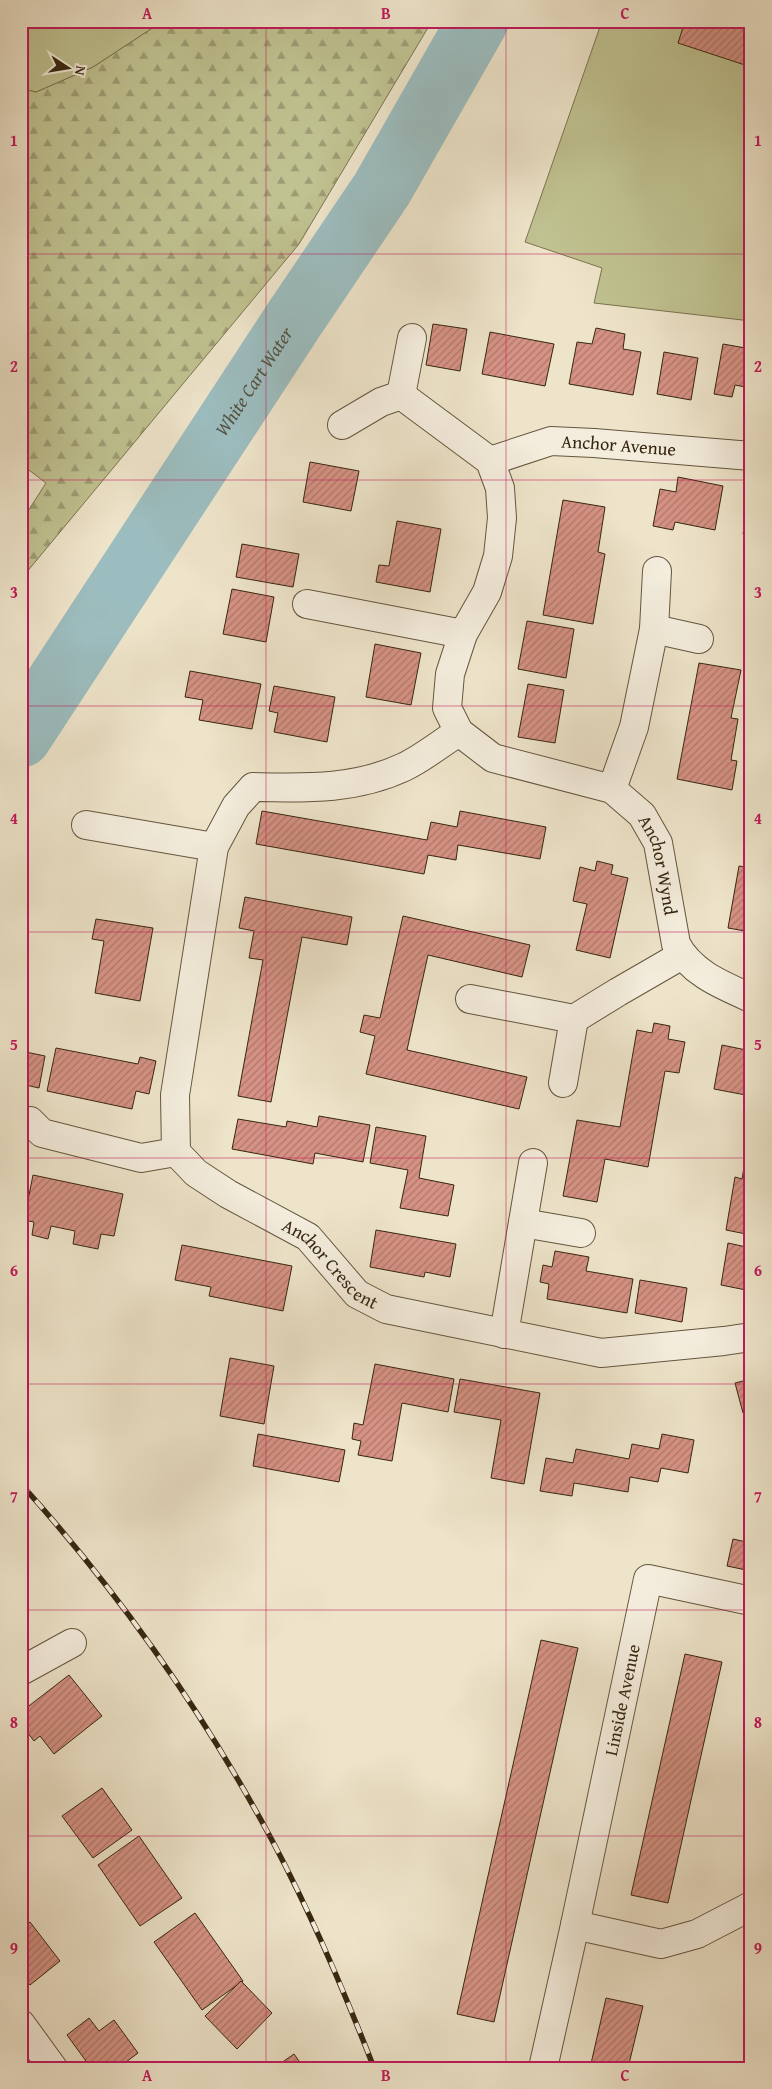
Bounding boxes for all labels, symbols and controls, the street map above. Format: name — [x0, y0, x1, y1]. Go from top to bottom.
text: A — [142, 1, 153, 25]
text: B — [381, 1, 391, 25]
text: C — [620, 1, 630, 25]
north arrow — [42, 42, 92, 92]
text: N — [70, 64, 91, 78]
text: 1 — [10, 128, 18, 152]
text: 1 — [754, 128, 762, 152]
water label: White Cart Water — [208, 320, 300, 441]
text: 2 — [10, 354, 18, 378]
text: 2 — [754, 354, 762, 378]
street label: Anchor Avenue — [561, 427, 677, 463]
text: 3 — [10, 580, 18, 604]
text: 3 — [754, 580, 762, 604]
text: 4 — [10, 806, 18, 830]
text: 4 — [754, 806, 762, 830]
street label: Anchor Wynd — [632, 810, 685, 918]
text: 5 — [10, 1032, 18, 1056]
text: 5 — [754, 1032, 762, 1056]
street label: Anchor Crescent — [277, 1212, 384, 1316]
text: 6 — [10, 1258, 18, 1282]
text: 6 — [754, 1258, 762, 1282]
text: 7 — [10, 1484, 18, 1508]
text: 7 — [754, 1484, 762, 1508]
street label: Linside Avenue — [597, 1642, 647, 1758]
text: 8 — [10, 1710, 18, 1734]
text: 8 — [754, 1710, 762, 1734]
text: 9 — [10, 1936, 18, 1960]
text: 9 — [754, 1936, 762, 1960]
text: A — [142, 2063, 153, 2087]
text: B — [381, 2063, 391, 2087]
text: C — [620, 2063, 630, 2087]

